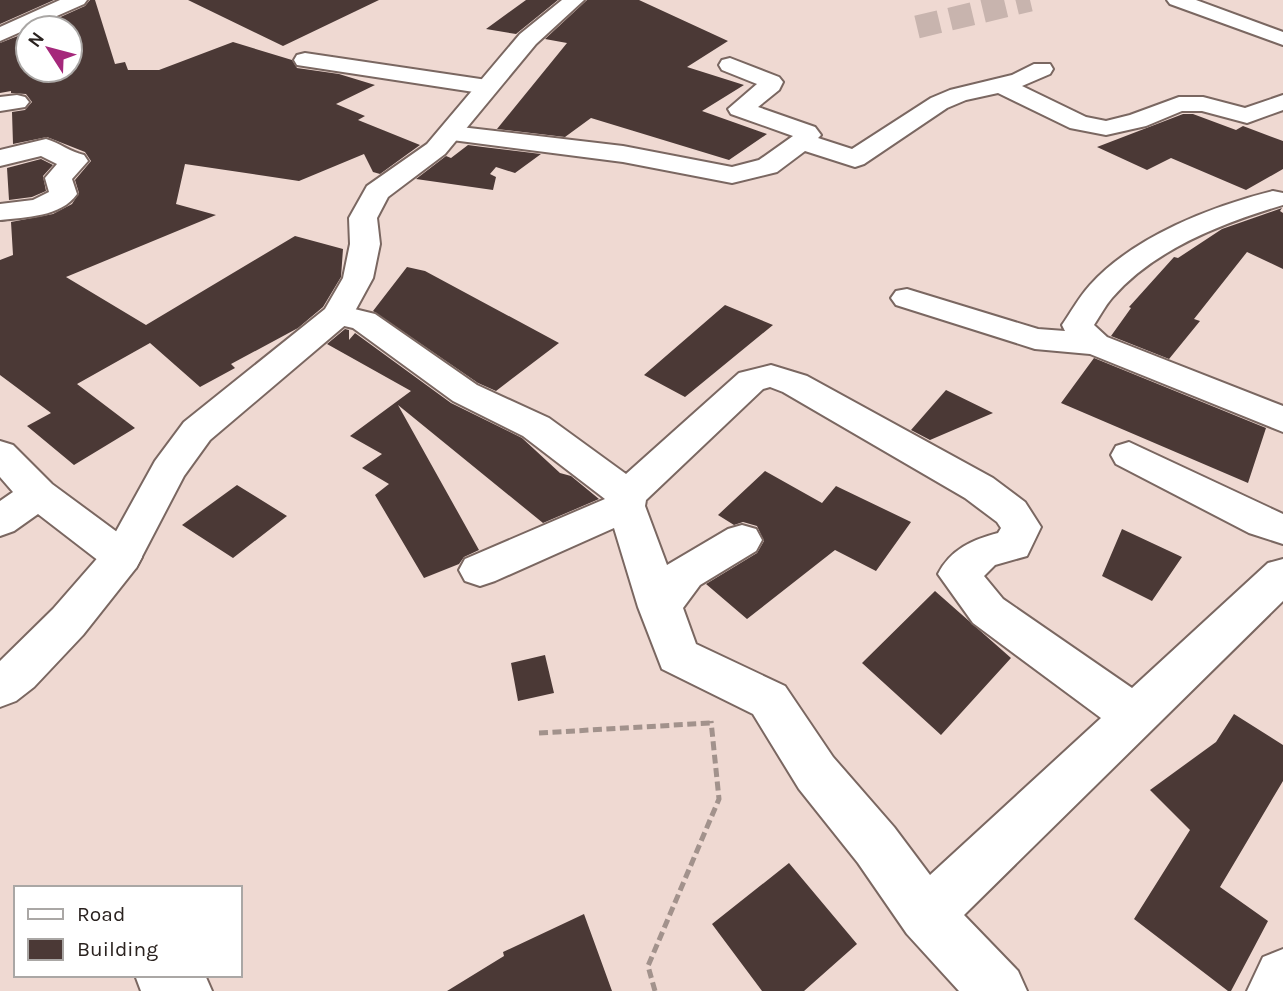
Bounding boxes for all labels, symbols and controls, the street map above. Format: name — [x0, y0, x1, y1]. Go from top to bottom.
north arrow — [14, 14, 84, 84]
text: N — [23, 28, 49, 52]
legend — [14, 886, 242, 977]
text: Road — [77, 902, 125, 926]
text: Building — [77, 937, 158, 961]

